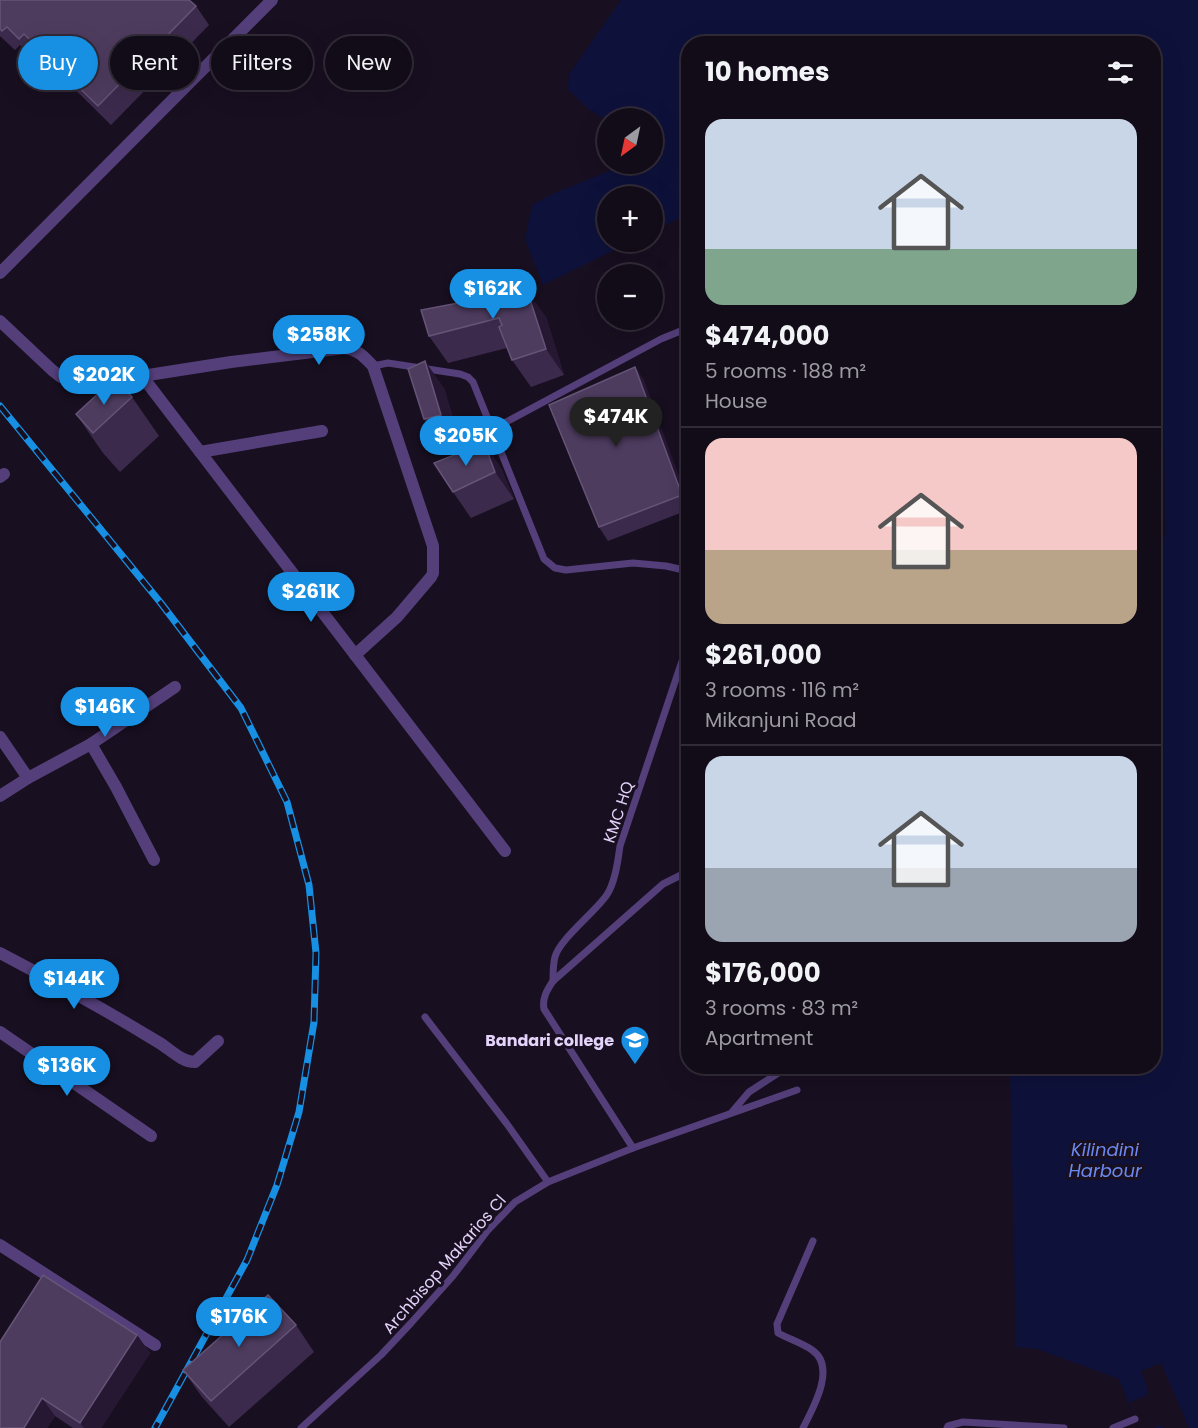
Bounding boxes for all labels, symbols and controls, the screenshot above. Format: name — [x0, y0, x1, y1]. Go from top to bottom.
chip: Buy — [18, 36, 98, 90]
chip: Rent — [110, 36, 199, 90]
chip: Filters — [211, 36, 313, 90]
chip: New — [325, 36, 412, 90]
text: 10 homes — [705, 54, 829, 90]
icon: filters — [1104, 56, 1137, 89]
north arrow — [597, 108, 663, 174]
map controls — [597, 108, 663, 330]
icon: home — [867, 158, 975, 266]
button: + — [597, 186, 663, 252]
button: − — [597, 264, 663, 330]
pin: $162K — [451, 269, 535, 320]
text: $162K — [464, 274, 522, 302]
pin: $258K — [277, 315, 361, 366]
text: $474,000 — [705, 318, 830, 354]
text: $258K — [287, 320, 351, 348]
pin: $202K — [62, 355, 146, 406]
text: 5 rooms · 188 m² — [705, 357, 866, 385]
text: $202K — [73, 360, 135, 388]
text: House — [705, 387, 767, 415]
pin: $474K — [574, 397, 658, 448]
text: $474K — [584, 402, 648, 430]
pin: $205K — [424, 416, 508, 467]
text: $205K — [434, 421, 498, 449]
icon: home — [867, 477, 975, 585]
pin: $261K — [269, 572, 353, 623]
text: $261K — [282, 577, 340, 605]
text: $261,000 — [705, 637, 822, 673]
text: 3 rooms · 116 m² — [705, 676, 859, 704]
pin: $146K — [63, 687, 147, 738]
text: $146K — [75, 692, 135, 720]
text: Mikanjuni Road — [705, 706, 857, 734]
street label: KMC HQ — [598, 778, 639, 846]
icon: home — [867, 795, 975, 903]
text: $176,000 — [705, 955, 821, 991]
pin: $144K — [32, 959, 116, 1010]
text: $144K — [43, 964, 105, 992]
text: 3 rooms · 83 m² — [705, 994, 858, 1022]
school or university icon: Bandari college — [619, 1024, 651, 1066]
text: Apartment — [705, 1024, 813, 1052]
place label: Bandari college — [485, 1029, 614, 1052]
pin: $136K — [25, 1046, 109, 1097]
text: $136K — [37, 1051, 97, 1079]
water label: Kilindini Harbour — [1068, 1137, 1143, 1183]
street label: Archbisop Makarios Cl — [377, 1190, 511, 1339]
pin: $176K — [197, 1297, 281, 1348]
text: $176K — [210, 1302, 268, 1330]

